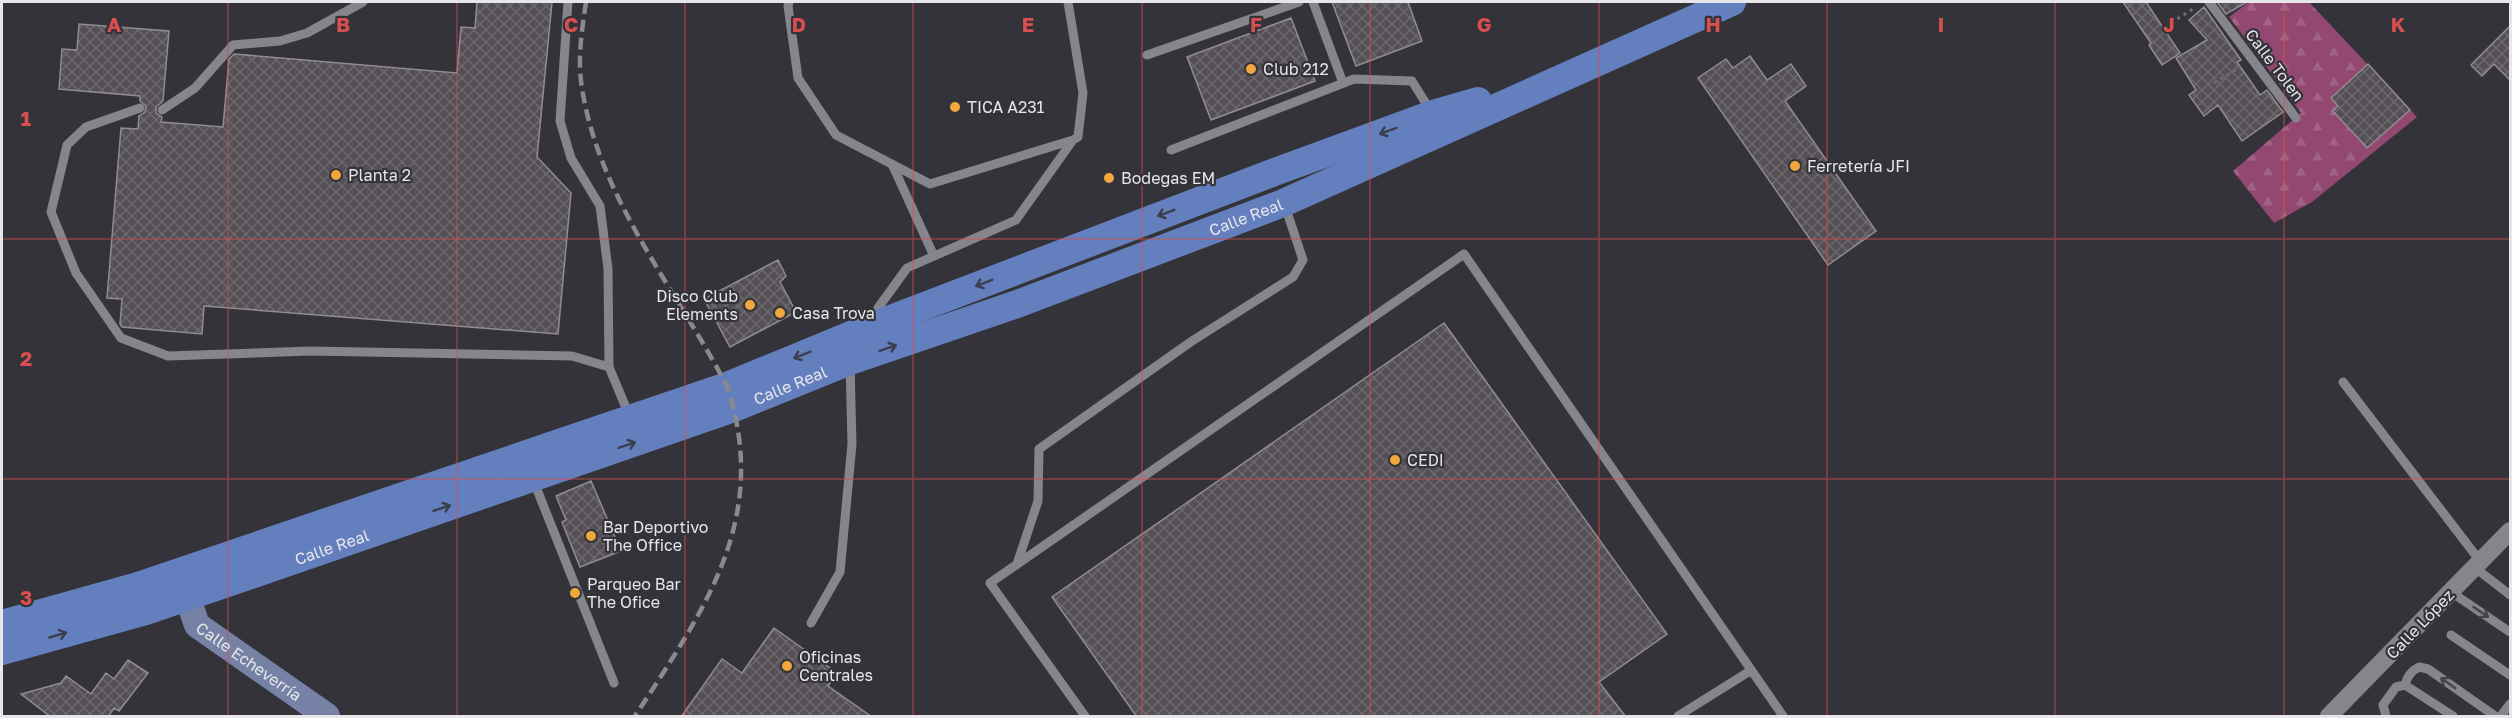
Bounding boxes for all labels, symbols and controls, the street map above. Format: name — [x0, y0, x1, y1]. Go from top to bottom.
text: A — [107, 12, 121, 36]
text: B — [336, 12, 350, 36]
text: C — [564, 12, 578, 36]
text: D — [792, 12, 806, 36]
text: E — [1022, 12, 1034, 36]
text: F — [1250, 12, 1262, 36]
text: G — [1477, 12, 1491, 36]
text: H — [1705, 12, 1721, 36]
text: I — [1938, 12, 1944, 36]
text: J — [2163, 12, 2175, 36]
text: K — [2391, 12, 2406, 36]
street label: Calle Tolen — [2241, 25, 2309, 105]
place label: Club 212 — [1263, 59, 1329, 79]
marker: Club 212 — [1244, 62, 1258, 76]
place label: TICA A231 — [967, 97, 1045, 117]
marker: TICA A231 — [948, 100, 962, 114]
text: 1 — [21, 106, 31, 130]
one-way arrow — [1379, 126, 1398, 137]
place label: Ferretería JFI — [1807, 156, 1910, 176]
marker: Ferretería JFI — [1788, 159, 1802, 173]
place label: Planta 2 — [348, 165, 411, 185]
marker: Planta 2 — [329, 168, 343, 182]
place label: Bodegas EM — [1121, 168, 1215, 188]
marker: Bodegas EM — [1102, 171, 1116, 185]
street label: Calle Real — [1206, 194, 1286, 240]
one-way arrow — [1157, 209, 1176, 220]
one-way arrow — [975, 278, 994, 289]
place label: Disco Club Elements — [656, 286, 738, 324]
marker: Disco Club Elements — [743, 298, 757, 312]
place label: Casa Trova — [792, 303, 875, 323]
marker: Casa Trova — [773, 306, 787, 320]
one-way arrow — [878, 341, 897, 352]
text: 2 — [20, 346, 32, 370]
one-way arrow — [794, 350, 812, 361]
street label: Calle Real — [750, 361, 830, 409]
one-way arrow — [617, 438, 636, 449]
place label: CEDI — [1407, 450, 1444, 470]
marker: CEDI — [1388, 453, 1402, 467]
one-way arrow — [432, 502, 451, 513]
place label: Bar Deportivo The Office — [603, 517, 708, 555]
street label: Calle Real — [292, 525, 372, 569]
marker: Bar Deportivo The Office — [584, 529, 598, 543]
place label: Parqueo Bar The Ofice — [587, 574, 681, 612]
text: 3 — [20, 585, 32, 609]
street label: Calle López — [2382, 585, 2458, 663]
marker: Parqueo Bar The Ofice — [568, 586, 582, 600]
one-way arrow — [2472, 606, 2488, 618]
street label: Calle Echeverría — [192, 617, 306, 705]
one-way arrow — [48, 629, 67, 640]
place label: Oficinas Centrales — [799, 647, 873, 685]
marker: Oficinas Centrales — [780, 659, 794, 673]
one-way arrow — [2440, 677, 2456, 689]

